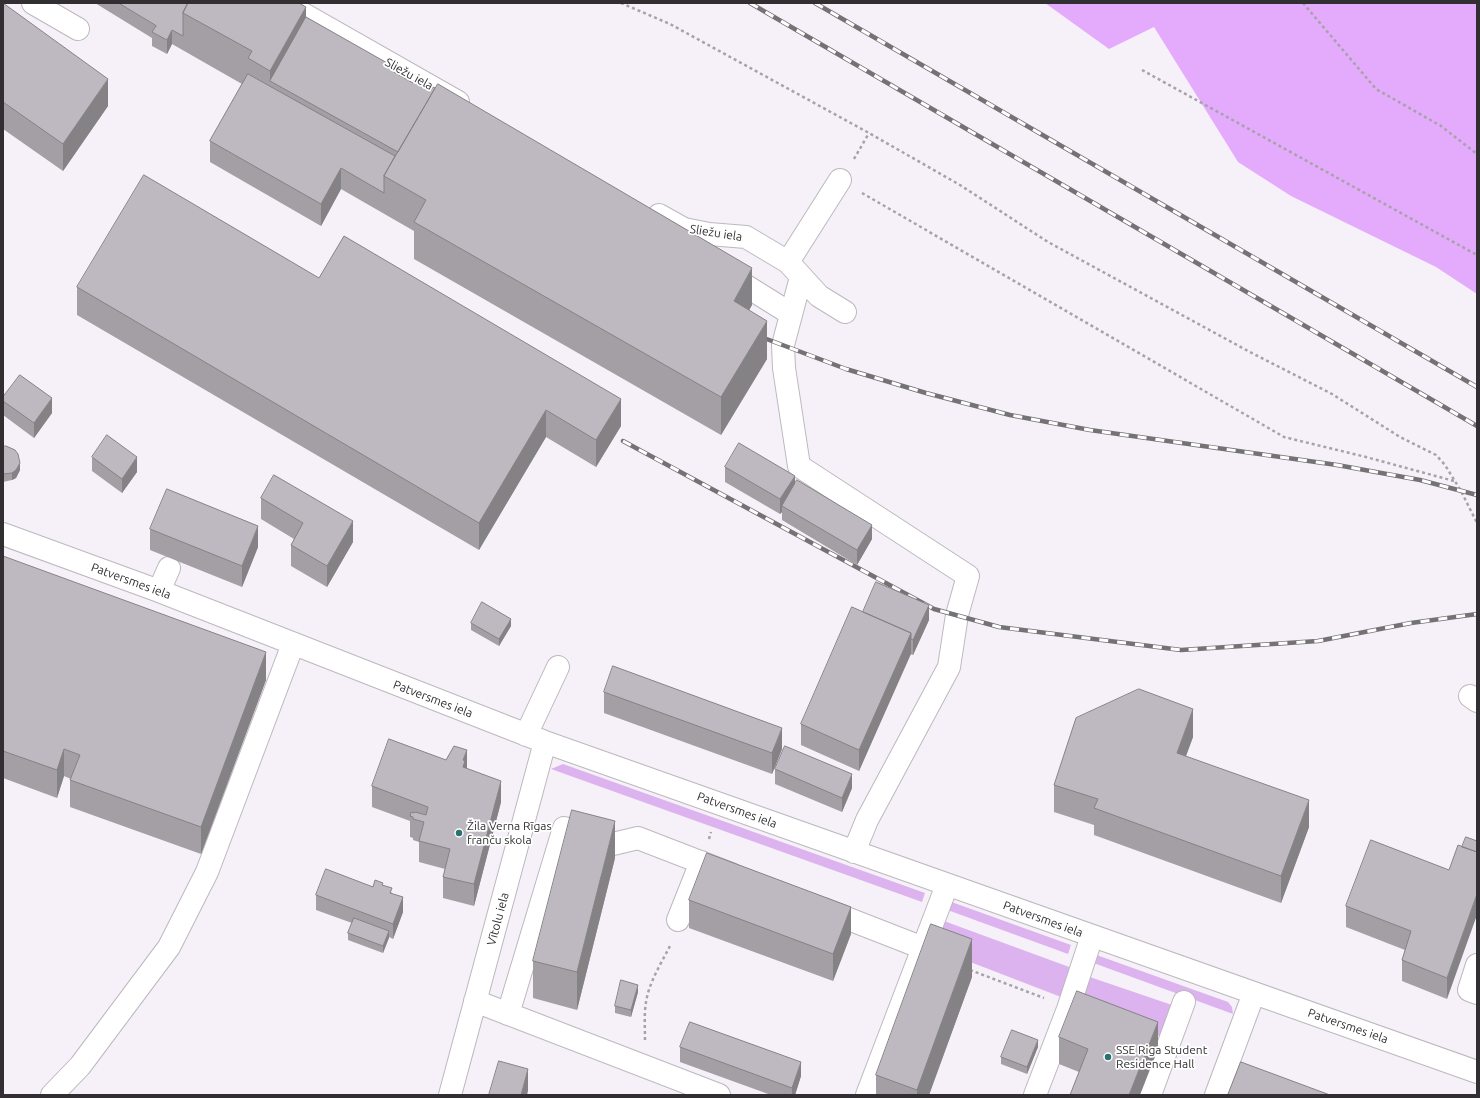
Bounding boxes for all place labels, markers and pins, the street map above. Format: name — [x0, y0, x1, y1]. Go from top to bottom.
place label: Žila Verna Rīgas franču skola — [467, 819, 552, 847]
marker: Žila Verna Rīgas franču skola — [454, 828, 464, 838]
place label: SSE Riga Student Residence Hall — [1116, 1043, 1207, 1071]
marker: SSE Riga Student Residence Hall — [1103, 1052, 1113, 1062]

